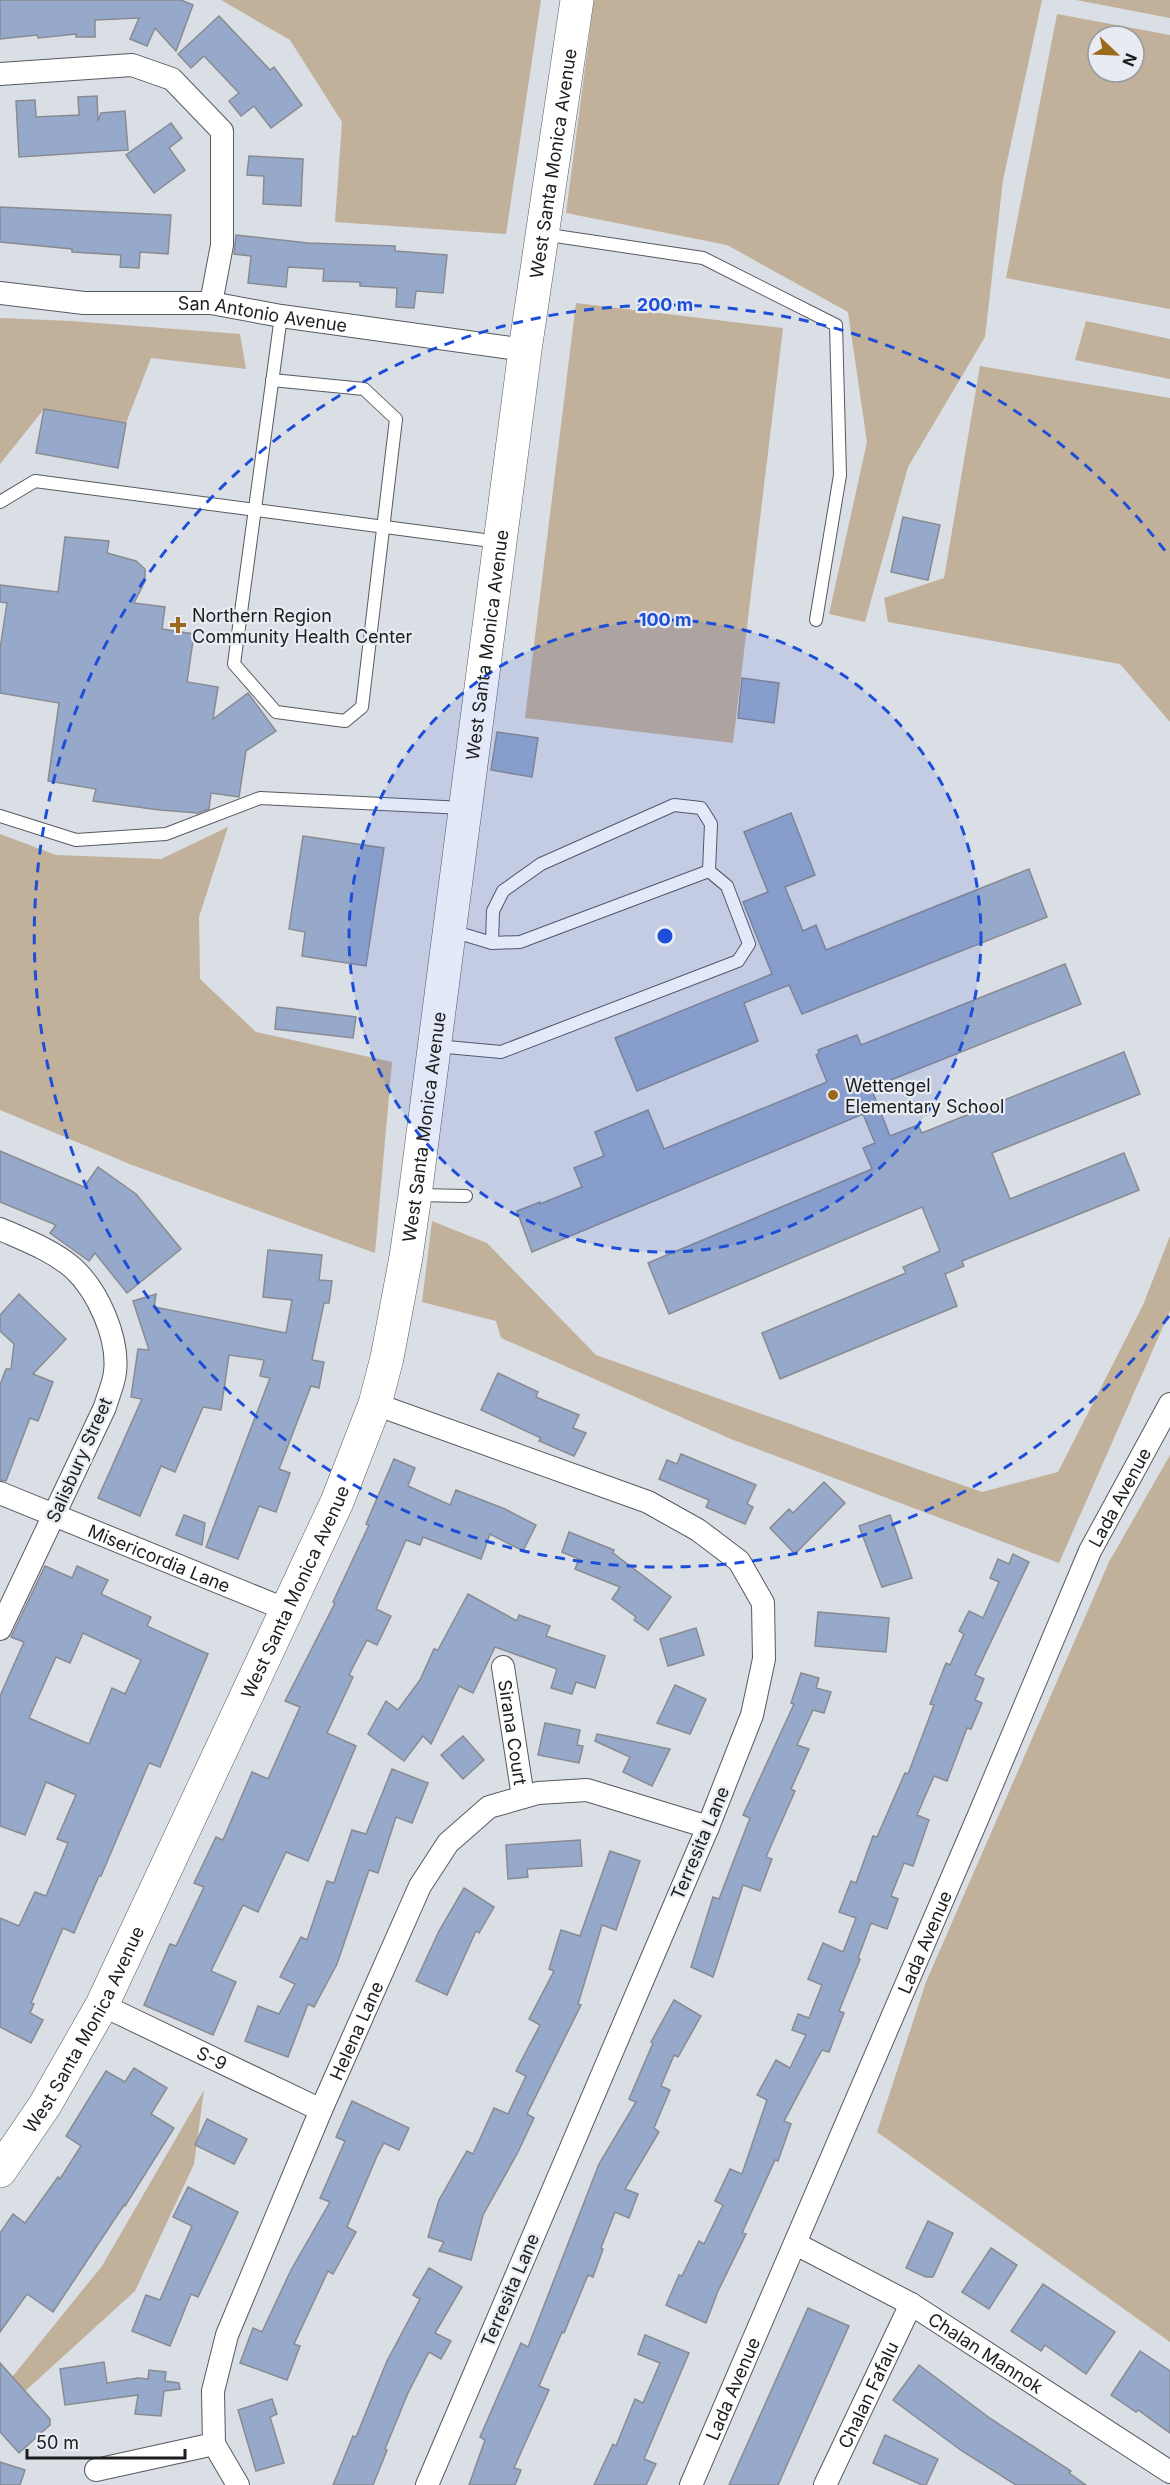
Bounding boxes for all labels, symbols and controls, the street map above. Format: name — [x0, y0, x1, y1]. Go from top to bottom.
north arrow — [1086, 24, 1146, 84]
street label: West Santa Monica Avenue — [525, 47, 580, 280]
text: N — [1118, 50, 1141, 69]
street label: San Antonio Avenue — [178, 293, 349, 336]
text: 200 m — [637, 294, 693, 315]
street label: West Santa Monica Avenue — [461, 528, 512, 761]
place label: Northern Region Community Health Center — [192, 605, 412, 647]
text: 100 m — [639, 609, 691, 630]
marker: Northern Region Community Health Center — [169, 616, 187, 634]
centre of rings — [655, 926, 675, 946]
street label: West Santa Monica Avenue — [398, 1010, 449, 1243]
place label: Wettengel Elementary School — [845, 1075, 1004, 1117]
marker: Wettengel Elementary School — [826, 1088, 840, 1102]
street label: Salisbury Street — [42, 1394, 116, 1526]
street label: Lada Avenue — [1084, 1444, 1155, 1550]
street label: West Santa Monica Avenue — [236, 1482, 353, 1701]
street label: Misericordia Lane — [85, 1520, 233, 1596]
street label: Sirana Court — [495, 1678, 532, 1786]
street label: Terresita Lane — [667, 1783, 733, 1903]
street label: Lada Avenue — [893, 1887, 956, 1997]
street label: West Santa Monica Avenue — [19, 1923, 148, 2137]
street label: Helena Lane — [325, 1978, 387, 2083]
street label: S-9 — [193, 2042, 231, 2074]
street label: Terresita Lane — [477, 2230, 543, 2350]
street label: Chalan Mannok — [925, 2308, 1047, 2397]
street label: Lada Avenue — [701, 2334, 764, 2443]
street label: Chalan Fafalu — [834, 2338, 902, 2452]
scale bar — [27, 2422, 184, 2460]
text: 50 m — [36, 2432, 79, 2453]

